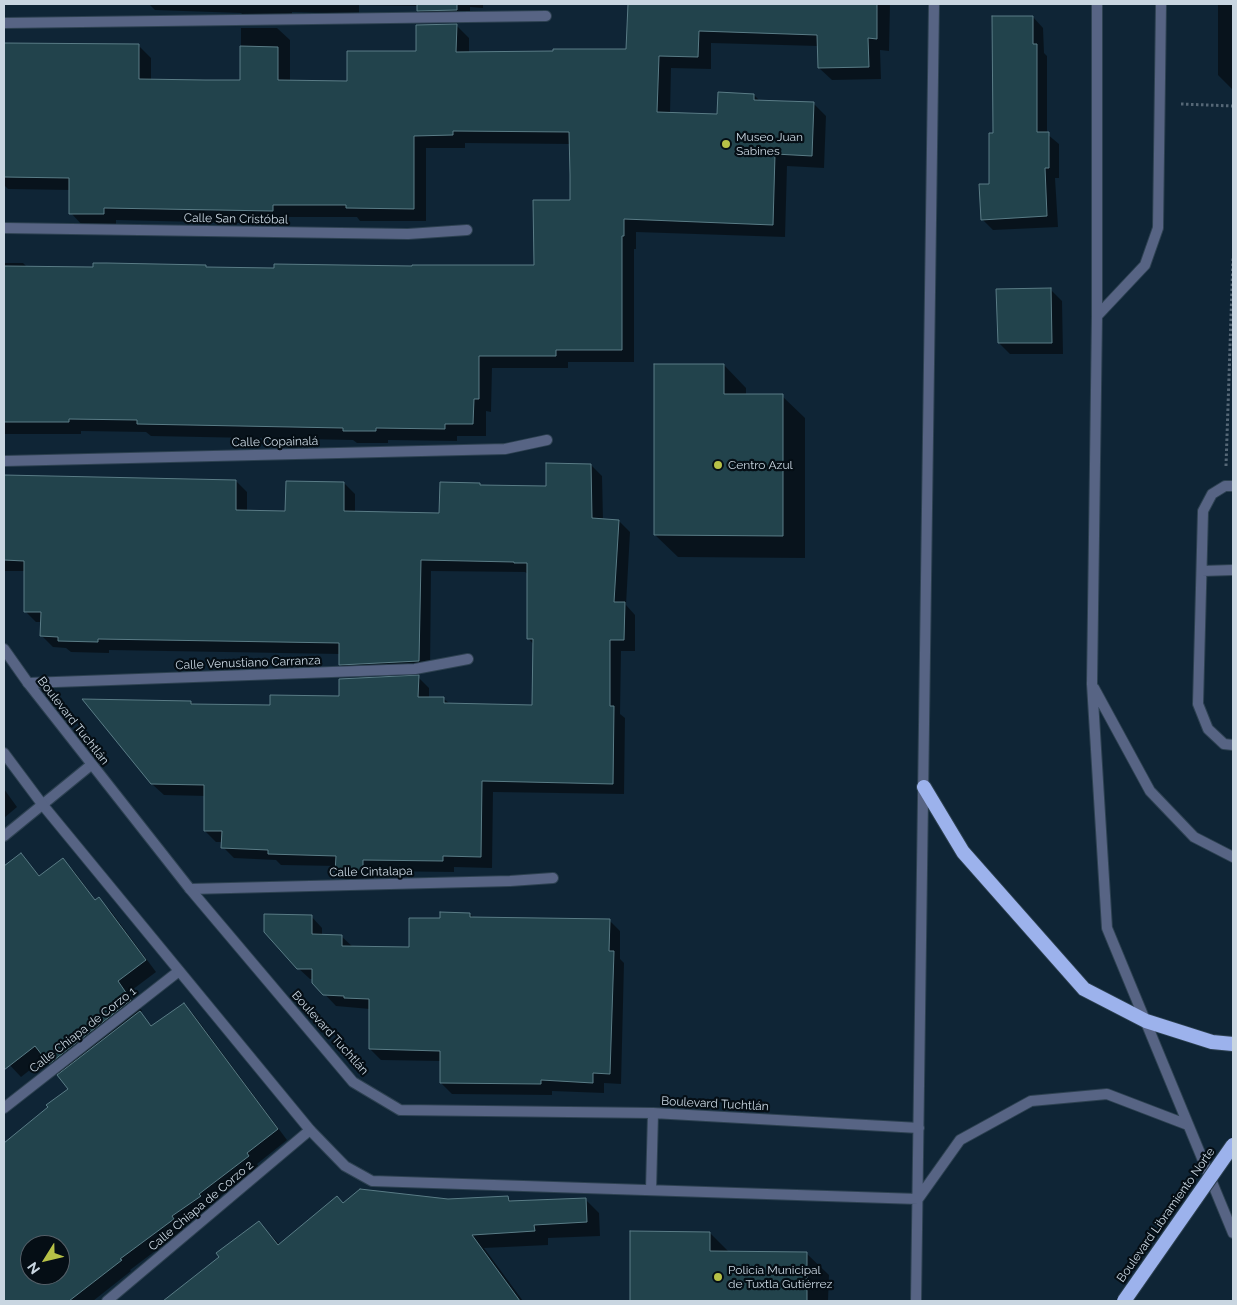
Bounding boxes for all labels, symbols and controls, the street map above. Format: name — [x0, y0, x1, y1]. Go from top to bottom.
place label: Museo Juan Sabines — [736, 130, 803, 158]
marker: Museo Juan Sabines — [720, 138, 732, 150]
street label: Calle San Cristóbal — [184, 211, 288, 227]
street label: Calle Copainalá — [232, 434, 318, 450]
place label: Centro Azul — [728, 458, 793, 472]
marker: Centro Azul — [712, 459, 724, 471]
street label: Calle Venustiano Carranza — [175, 653, 321, 673]
street label: Boulevard Tuchtlán — [34, 674, 112, 768]
street label: Calle Cintalapa — [329, 864, 413, 880]
street label: Calle Chiapa de Corzo 1 — [27, 984, 139, 1076]
street label: Boulevard Tuchtlán — [289, 988, 371, 1078]
street label: Boulevard Tuchtlán — [661, 1094, 769, 1114]
street label: Boulevard Libramiento Norte — [1114, 1145, 1218, 1285]
street label: Calle Chiapa de Corzo 2 — [146, 1158, 256, 1254]
north arrow — [20, 1235, 70, 1285]
text: N — [24, 1259, 43, 1277]
place label: Policía Municipal de Tuxtla Gutiérrez — [728, 1263, 832, 1291]
marker: Policía Municipal de Tuxtla Gutiérrez — [712, 1271, 724, 1283]

